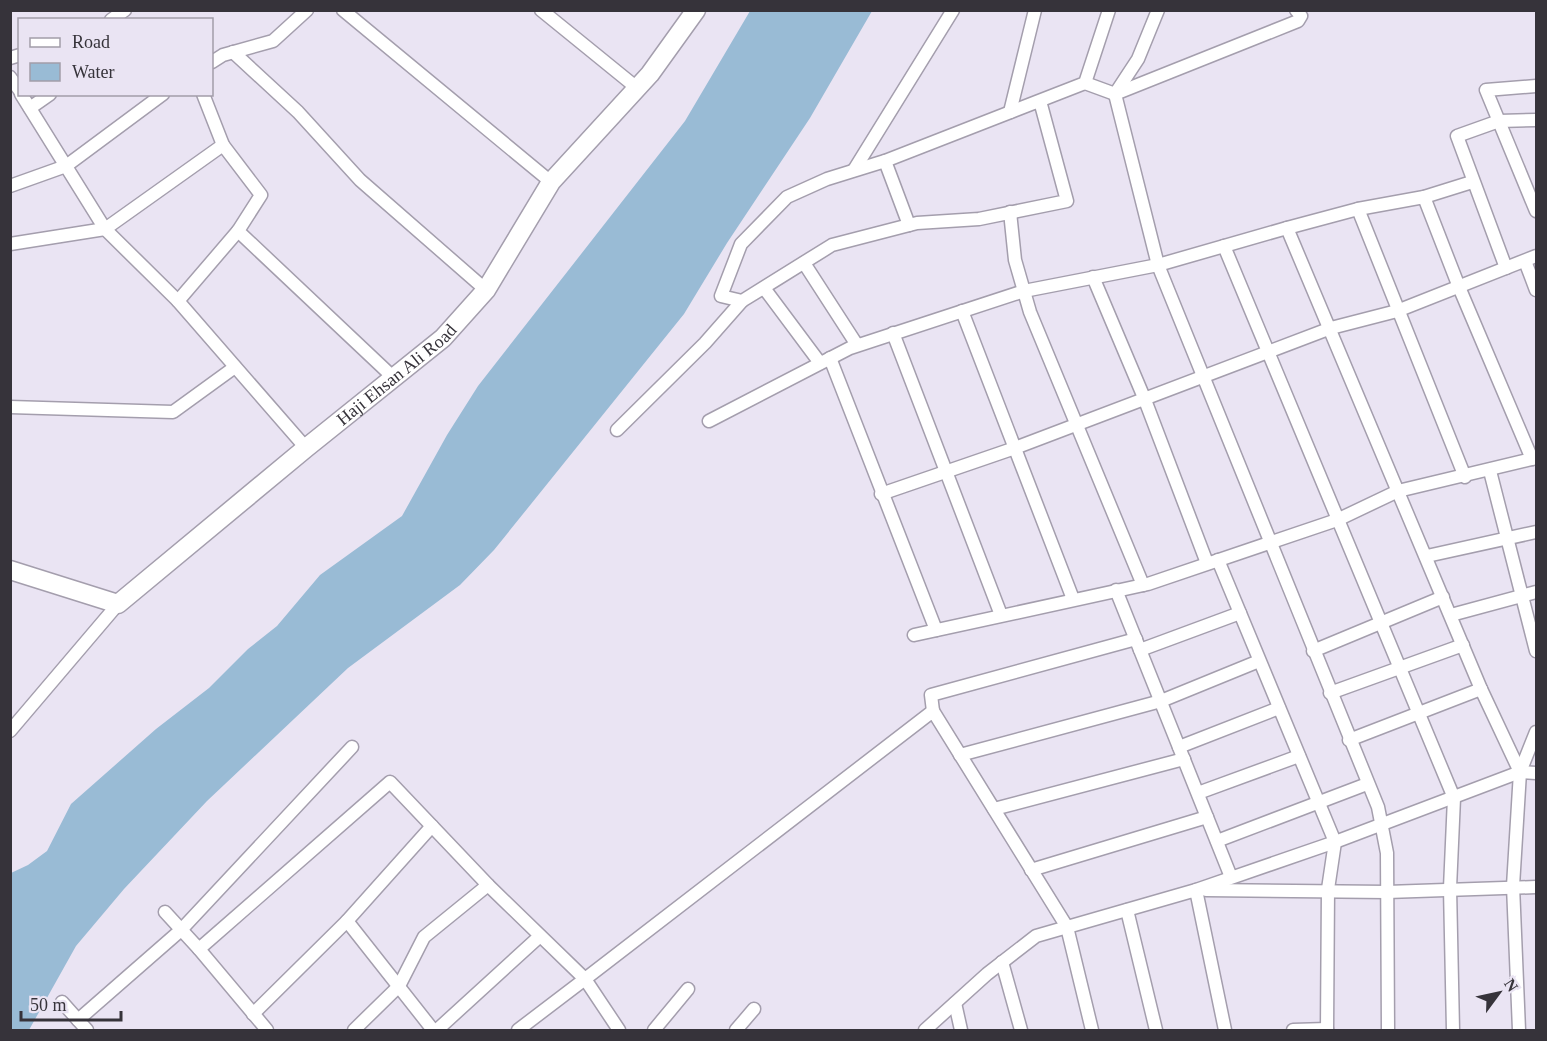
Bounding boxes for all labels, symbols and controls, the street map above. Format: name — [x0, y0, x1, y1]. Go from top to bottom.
legend — [18, 18, 213, 96]
text: Road — [72, 32, 110, 52]
text: Water — [72, 62, 115, 82]
street label: Haji Ehsan Ali Road — [333, 320, 461, 429]
north arrow — [1469, 963, 1529, 1023]
text: N — [1501, 976, 1522, 995]
scale bar — [21, 984, 122, 1022]
text: 50 m — [30, 995, 67, 1015]

